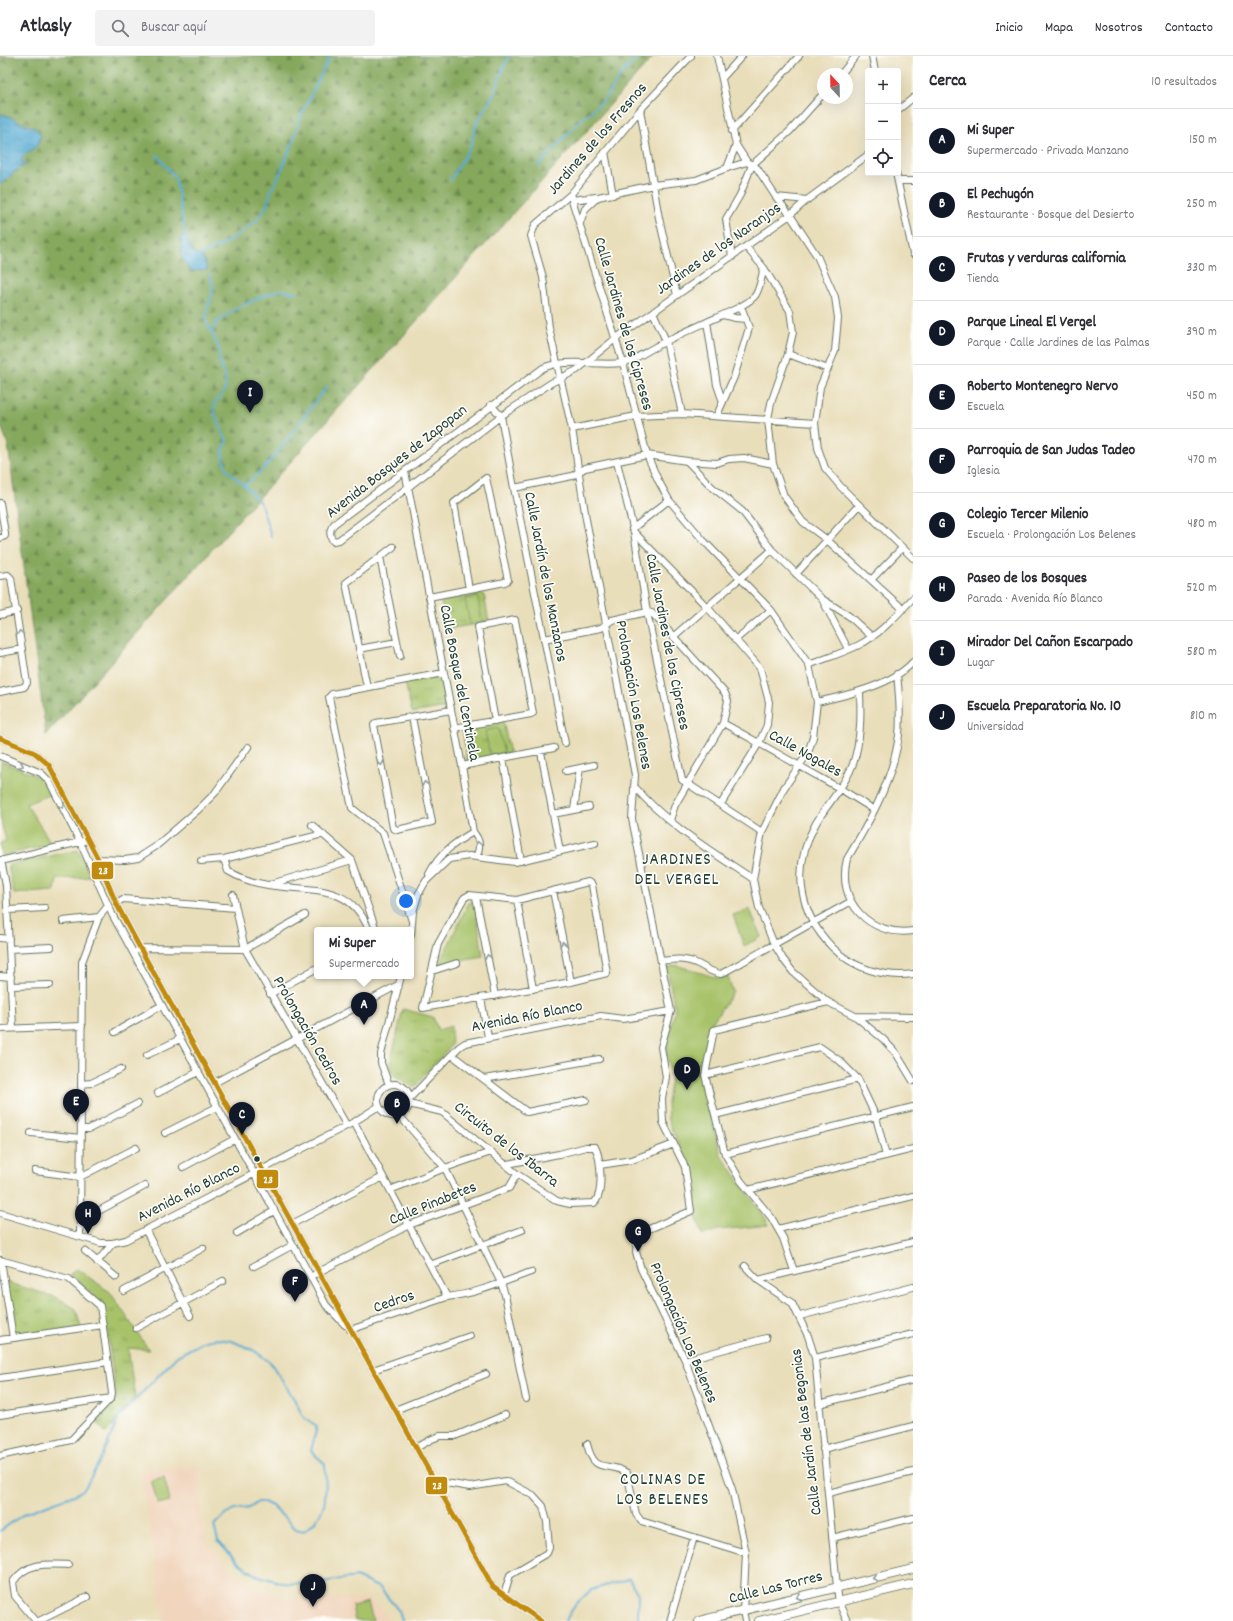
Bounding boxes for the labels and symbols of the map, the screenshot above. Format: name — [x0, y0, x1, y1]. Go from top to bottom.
north arrow — [817, 68, 853, 104]
street label: Jardines de los Fresnos — [543, 78, 653, 200]
street label: Jardines de los Naranjos — [652, 197, 787, 301]
street label: Calle Jardines de los Cipreses — [587, 235, 659, 414]
pin: I — [237, 380, 263, 413]
street label: Avenida Bosques de Zapopan — [321, 399, 473, 525]
street label: Calle Jardín de los Manzanos — [517, 490, 573, 664]
street label: Calle Jardines de los Cipreses — [639, 552, 695, 733]
street label: Calle Bosque del Centinela — [433, 603, 486, 764]
street label: Prolongación Los Belenes — [609, 618, 658, 772]
one-way arrow — [16, 630, 25, 636]
street label: Calle Nogales — [764, 724, 846, 784]
one-way arrow — [17, 760, 24, 768]
one-way arrow — [376, 760, 385, 766]
one-way arrow — [421, 781, 429, 787]
one-way arrow — [57, 801, 65, 809]
one-way arrow — [474, 840, 483, 847]
district label: JARDINES DEL VERGEL — [635, 849, 719, 893]
line badge: 23 — [91, 861, 114, 880]
text: 23 — [98, 864, 108, 880]
your location — [396, 891, 416, 911]
one-way arrow — [560, 940, 568, 947]
one-way arrow — [484, 954, 492, 961]
street label: Prolongación Cedros — [266, 972, 348, 1090]
pin: A — [351, 992, 377, 1025]
street label: Avenida Río Blanco — [469, 995, 585, 1039]
pin: D — [674, 1057, 700, 1090]
pin: E — [63, 1089, 89, 1122]
pin: B — [384, 1091, 410, 1124]
street label: Circuito de los Ibarra — [448, 1097, 564, 1194]
pin: C — [229, 1102, 255, 1135]
unlabelled marker — [252, 1154, 262, 1164]
street label: Avenida Río Blanco — [134, 1157, 244, 1229]
line badge: 23 — [256, 1169, 279, 1189]
text: 23 — [263, 1173, 273, 1189]
street label: Calle Pinabetes — [386, 1176, 480, 1232]
pin: H — [75, 1201, 101, 1234]
pin: G — [625, 1219, 651, 1252]
street label: Prolongación Los Belenes — [643, 1259, 723, 1407]
pin: F — [282, 1269, 308, 1302]
street label: Cedros — [370, 1284, 418, 1320]
street label: Calle Jardín de las Begonias — [785, 1347, 829, 1517]
district label: COLINAS DE LOS BELENES — [616, 1469, 710, 1513]
line badge: 23 — [425, 1476, 448, 1495]
text: 23 — [432, 1479, 442, 1495]
street label: Calle Las Torres — [727, 1565, 826, 1611]
one-way arrow — [872, 1573, 879, 1582]
pin: J — [300, 1574, 326, 1607]
one-way arrow — [796, 1592, 803, 1601]

